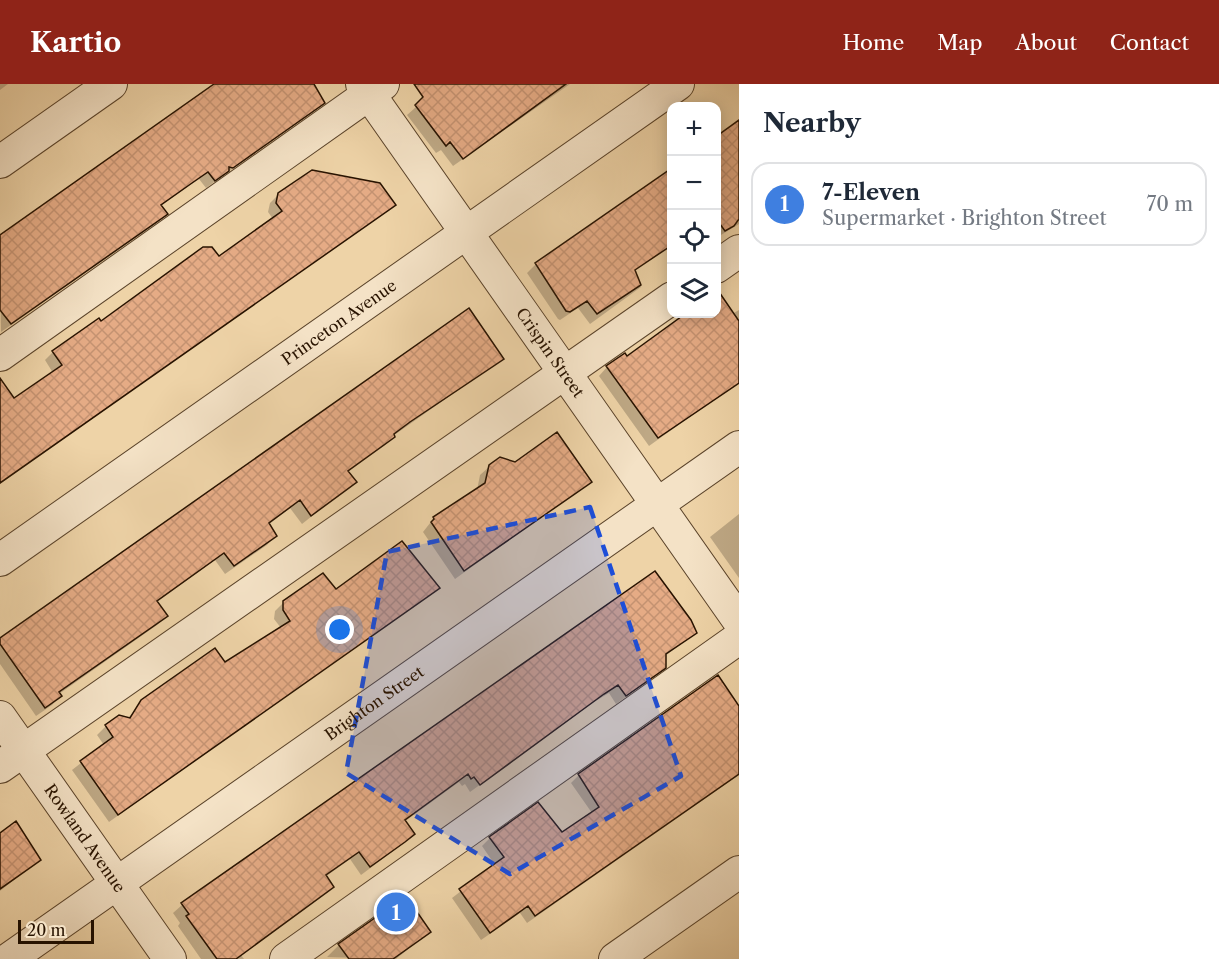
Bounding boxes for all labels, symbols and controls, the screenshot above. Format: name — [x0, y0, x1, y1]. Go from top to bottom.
text: Kartio — [30, 25, 121, 59]
text: Home — [843, 30, 904, 55]
text: Map — [937, 30, 982, 55]
text: About — [1015, 30, 1077, 55]
text: Contact — [1110, 30, 1189, 55]
map controls — [667, 102, 721, 318]
button: + — [667, 102, 721, 156]
text: Nearby — [763, 107, 861, 139]
button: − — [667, 156, 721, 210]
text: 7-Eleven — [822, 179, 920, 206]
text: 1 — [780, 192, 789, 216]
text: 70 m — [1147, 192, 1193, 216]
text: Supermarket · Brighton Street — [822, 206, 1107, 230]
button: locate — [667, 210, 721, 264]
button: layers — [667, 264, 721, 318]
street label: Princeton Avenue — [278, 275, 400, 369]
street label: Crispin Street — [512, 304, 589, 402]
your location — [325, 615, 354, 644]
street label: Brighton Street — [321, 661, 428, 744]
street label: Rowland Avenue — [40, 780, 130, 896]
pin: 1 — [376, 890, 416, 934]
scale bar — [18, 917, 94, 944]
text: 20 m — [27, 920, 66, 940]

